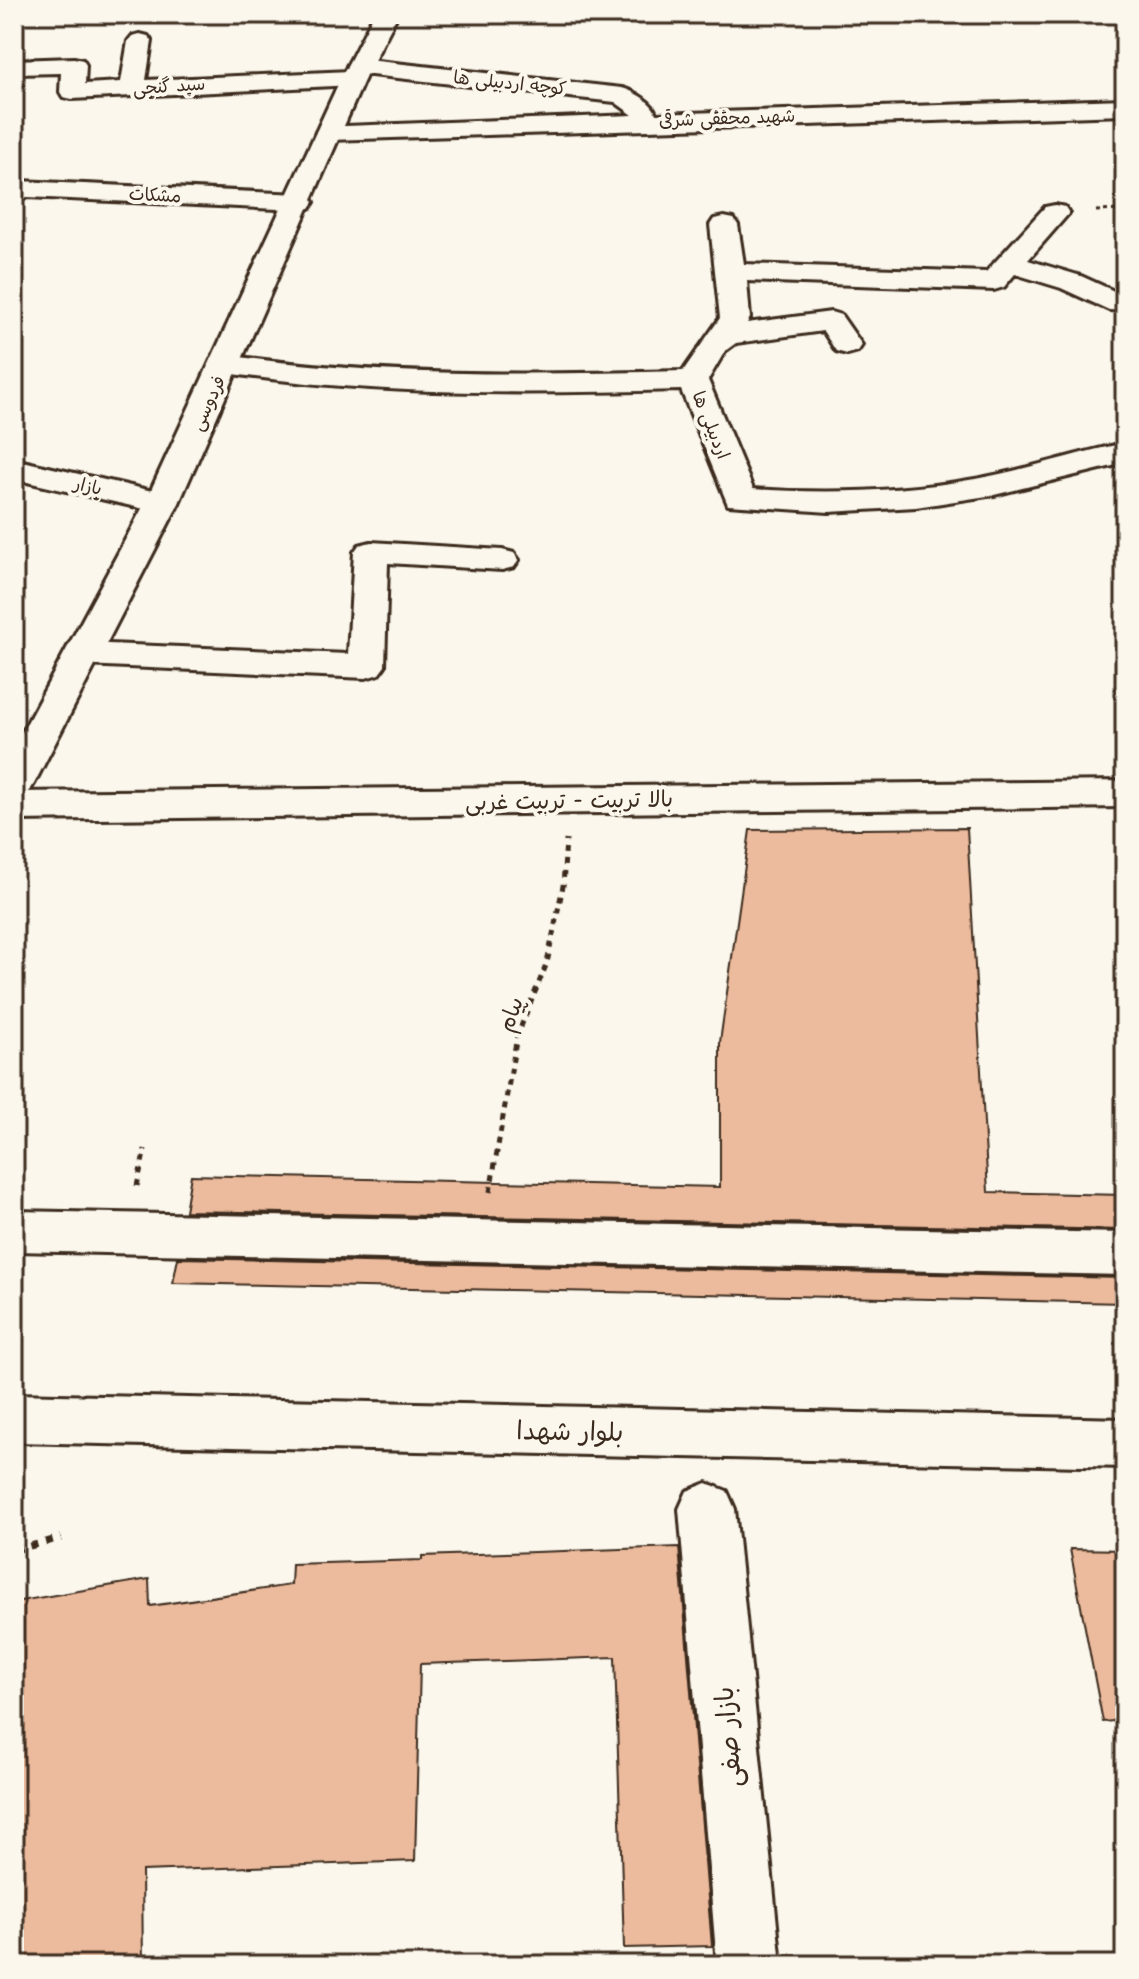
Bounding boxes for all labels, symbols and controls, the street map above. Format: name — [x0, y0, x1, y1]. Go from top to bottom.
street label: کوچه اردبیلی ها — [452, 62, 568, 101]
street label: سید گنجی — [132, 69, 206, 100]
street label: شهید محققی شرقی — [658, 101, 796, 132]
street label: مشکات — [128, 179, 182, 208]
street label: فردوسی — [182, 370, 231, 434]
street label: اردبیلی ها — [687, 386, 738, 462]
street label: بازار — [70, 468, 105, 501]
street label: بالا تربیت - تربیت غربی — [465, 780, 673, 817]
street label: پیام — [487, 991, 532, 1036]
street label: بلوار شهدا — [516, 1409, 624, 1450]
street label: بازار صفی — [703, 1685, 750, 1789]

